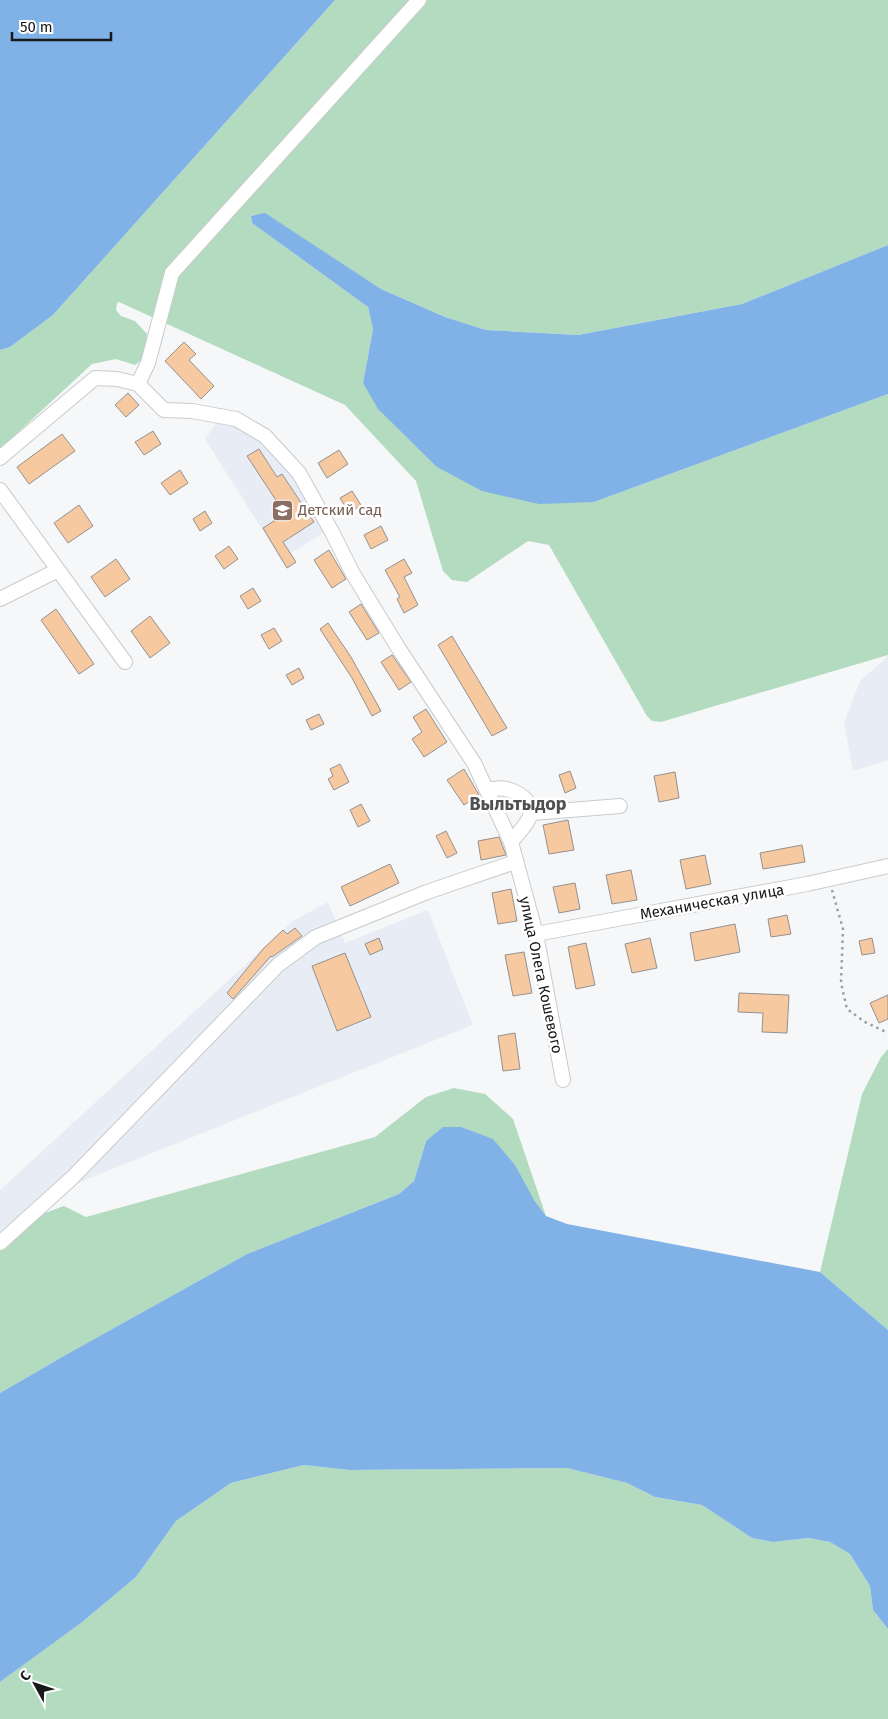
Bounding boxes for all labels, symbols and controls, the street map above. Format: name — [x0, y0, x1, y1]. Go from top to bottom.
scale bar — [12, 10, 111, 42]
text: 50 m — [20, 18, 53, 36]
school or university icon: Детский сад — [270, 498, 294, 522]
place label: Детский сад — [297, 501, 382, 519]
district label: Выльтыдор — [469, 793, 567, 815]
street label: Механическая улица — [638, 880, 786, 924]
street label: улица Олега Кошевого — [516, 895, 566, 1055]
north arrow — [10, 1659, 60, 1709]
text: С — [16, 1667, 35, 1685]

